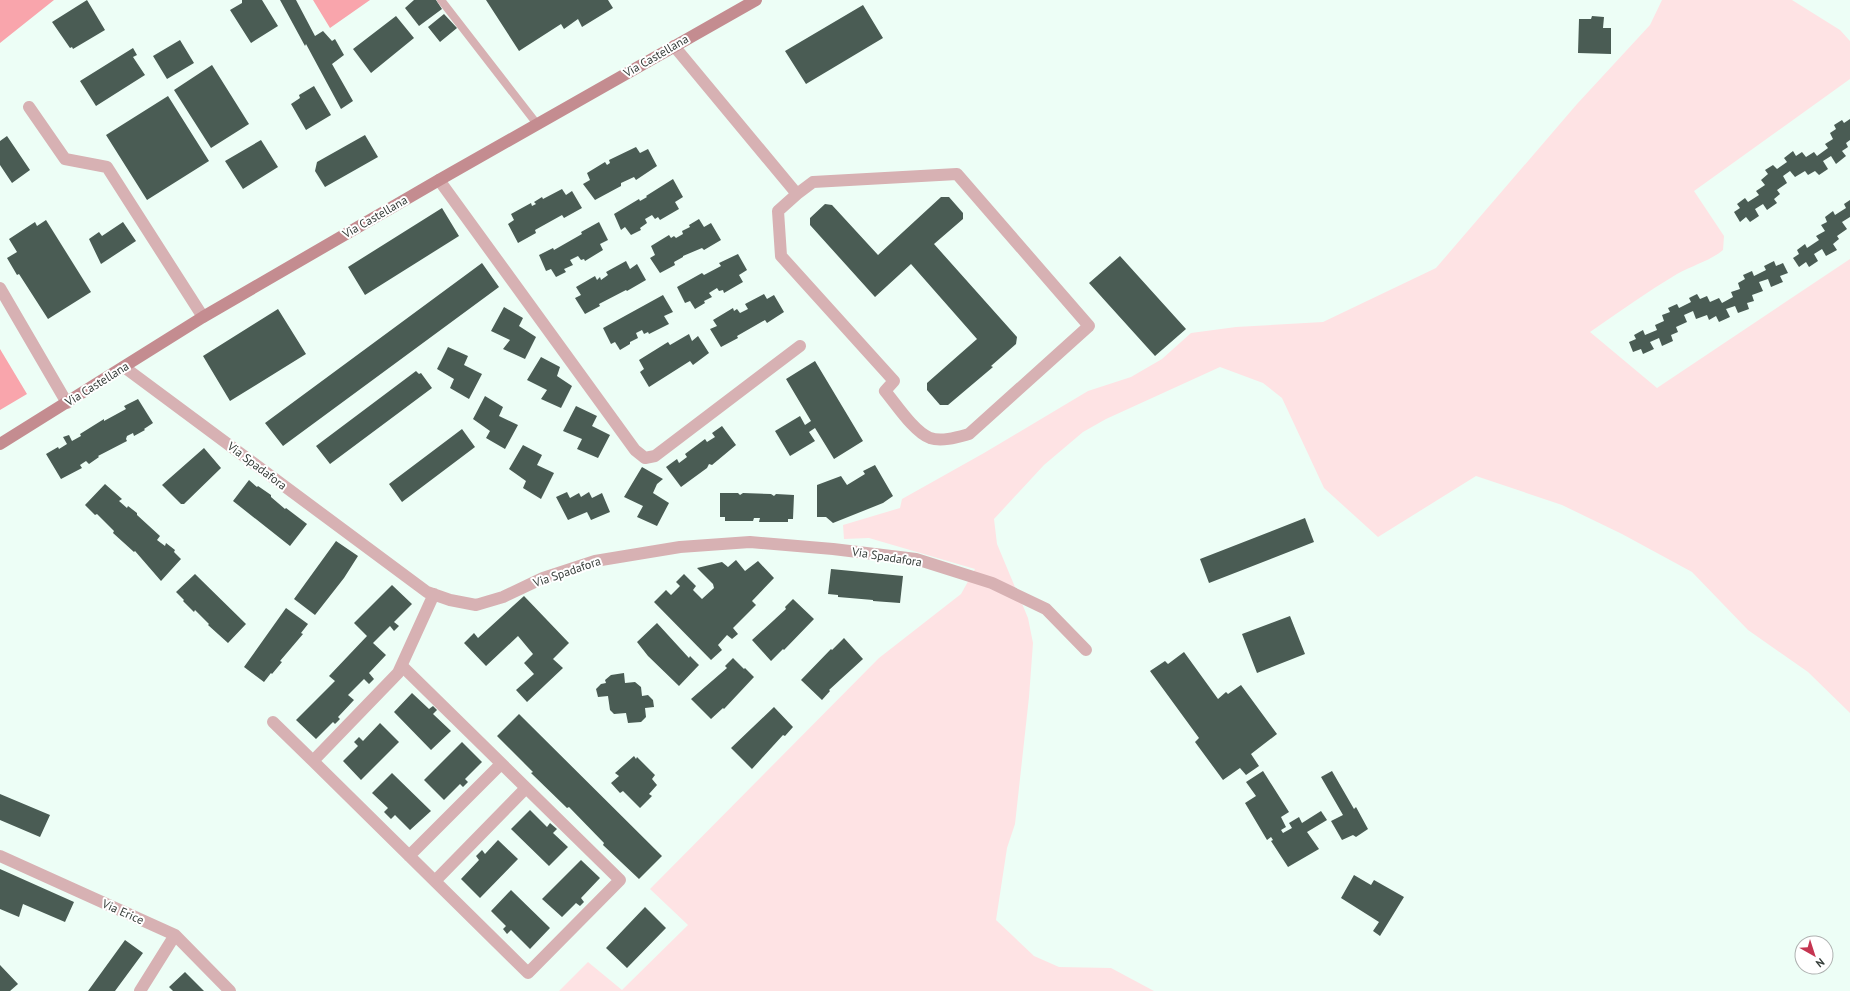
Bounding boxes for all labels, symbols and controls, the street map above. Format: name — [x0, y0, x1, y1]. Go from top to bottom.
street label: Via Castellana — [620, 31, 691, 81]
street label: Via Castellana — [339, 192, 410, 242]
street label: Via Castellana — [61, 358, 131, 410]
street label: Via Spadafora — [224, 438, 290, 493]
street label: Via Spadafora — [850, 543, 923, 569]
street label: Via Spadafora — [530, 553, 603, 590]
street label: Via Erice — [99, 895, 146, 927]
north arrow — [1794, 935, 1834, 975]
text: N — [1813, 955, 1828, 970]

